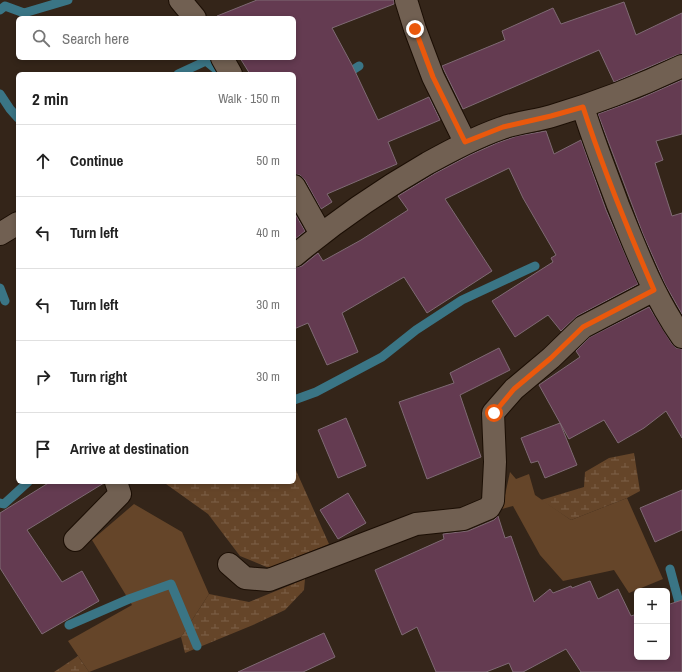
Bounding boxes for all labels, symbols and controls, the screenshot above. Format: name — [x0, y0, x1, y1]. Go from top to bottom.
search box — [16, 16, 296, 60]
route end — [406, 20, 424, 38]
icon: search — [30, 27, 52, 49]
text: Search here — [62, 28, 129, 49]
text: 2 min — [32, 87, 68, 110]
text: Walk · 150 m — [218, 90, 280, 107]
icon: ahead — [32, 150, 54, 172]
text: Continue — [70, 150, 123, 171]
text: 50 m — [256, 152, 280, 169]
icon: left — [32, 222, 54, 244]
text: Turn left — [70, 222, 118, 243]
text: 40 m — [256, 224, 280, 241]
icon: left — [32, 294, 54, 316]
text: Turn left — [70, 294, 118, 315]
text: 30 m — [256, 296, 280, 313]
icon: right — [32, 366, 54, 388]
text: Turn right — [70, 366, 127, 387]
text: 30 m — [256, 368, 280, 385]
route start — [485, 404, 503, 422]
icon: arrive — [32, 438, 54, 460]
text: Arrive at destination — [70, 438, 189, 459]
map controls — [634, 588, 670, 660]
button: + — [634, 588, 670, 624]
button: − — [634, 624, 670, 660]

